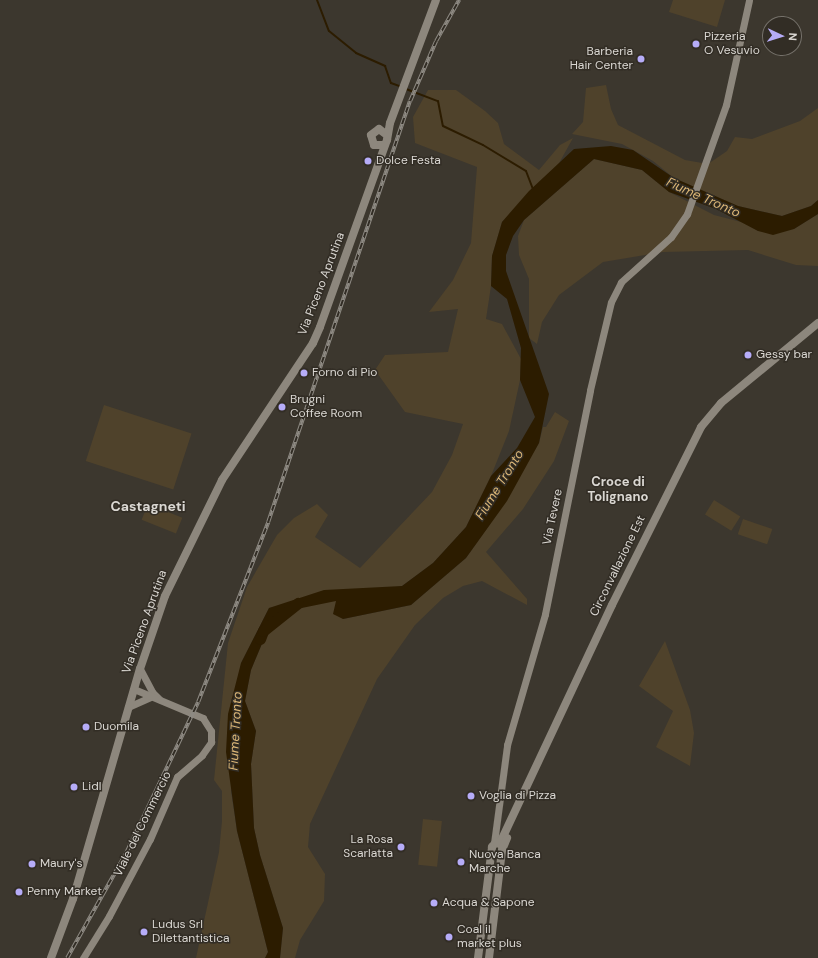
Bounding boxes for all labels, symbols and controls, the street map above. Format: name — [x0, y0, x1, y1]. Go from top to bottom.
north arrow — [762, 16, 802, 56]
place label: Pizzeria O Vesuvio — [704, 30, 760, 58]
text: N — [786, 32, 800, 41]
marker: Pizzeria O Vesuvio — [691, 39, 701, 49]
place label: Barberia Hair Center — [570, 45, 633, 73]
marker: Barberia Hair Center — [636, 54, 646, 64]
place label: Dolce Festa — [376, 154, 441, 168]
marker: Dolce Festa — [363, 156, 373, 166]
water label: Fiume Tronto — [664, 175, 742, 221]
street label: Via Piceno Aprutina — [296, 230, 348, 338]
place label: Gessy bar — [756, 348, 812, 362]
marker: Gessy bar — [743, 350, 753, 360]
place label: Forno di Pio — [312, 366, 377, 380]
marker: Forno di Pio — [299, 368, 309, 378]
place label: Brugni Coffee Room — [290, 393, 362, 421]
marker: Brugni Coffee Room — [277, 402, 287, 412]
water label: Fiume Tronto — [472, 447, 528, 523]
district label: Croce di Tolignano — [588, 475, 648, 506]
street label: Via Tevere — [540, 488, 566, 546]
district label: Castagneti — [110, 498, 186, 514]
street label: Circonvallazione Est — [587, 513, 649, 619]
street label: Via Piceno Aprutina — [120, 568, 170, 676]
water label: Fiume Tronto — [226, 691, 246, 771]
place label: Duomila — [94, 720, 139, 734]
marker: Duomila — [81, 722, 91, 732]
street label: Viale del Commercio — [111, 769, 175, 879]
place label: Lidl — [82, 780, 101, 794]
marker: Lidl — [69, 782, 79, 792]
place label: Voglia di Pizza — [479, 789, 556, 803]
marker: Voglia di Pizza — [466, 791, 476, 801]
place label: La Rosa Scarlatta — [343, 833, 393, 861]
marker: La Rosa Scarlatta — [396, 842, 406, 852]
place label: Nuova Banca Marche — [469, 848, 541, 876]
place label: Maury's — [40, 857, 83, 871]
marker: Nuova Banca Marche — [456, 857, 466, 867]
marker: Maury's — [27, 859, 37, 869]
place label: Penny Market — [27, 885, 102, 899]
marker: Penny Market — [14, 887, 24, 897]
place label: Acqua & Sapone — [442, 896, 534, 910]
marker: Acqua & Sapone — [429, 898, 439, 908]
place label: Ludus Srl Dilettantistica — [152, 918, 230, 946]
place label: Coal il market plus — [457, 923, 522, 951]
marker: Ludus Srl Dilettantistica — [139, 927, 149, 937]
marker: Coal il market plus — [444, 932, 454, 942]

